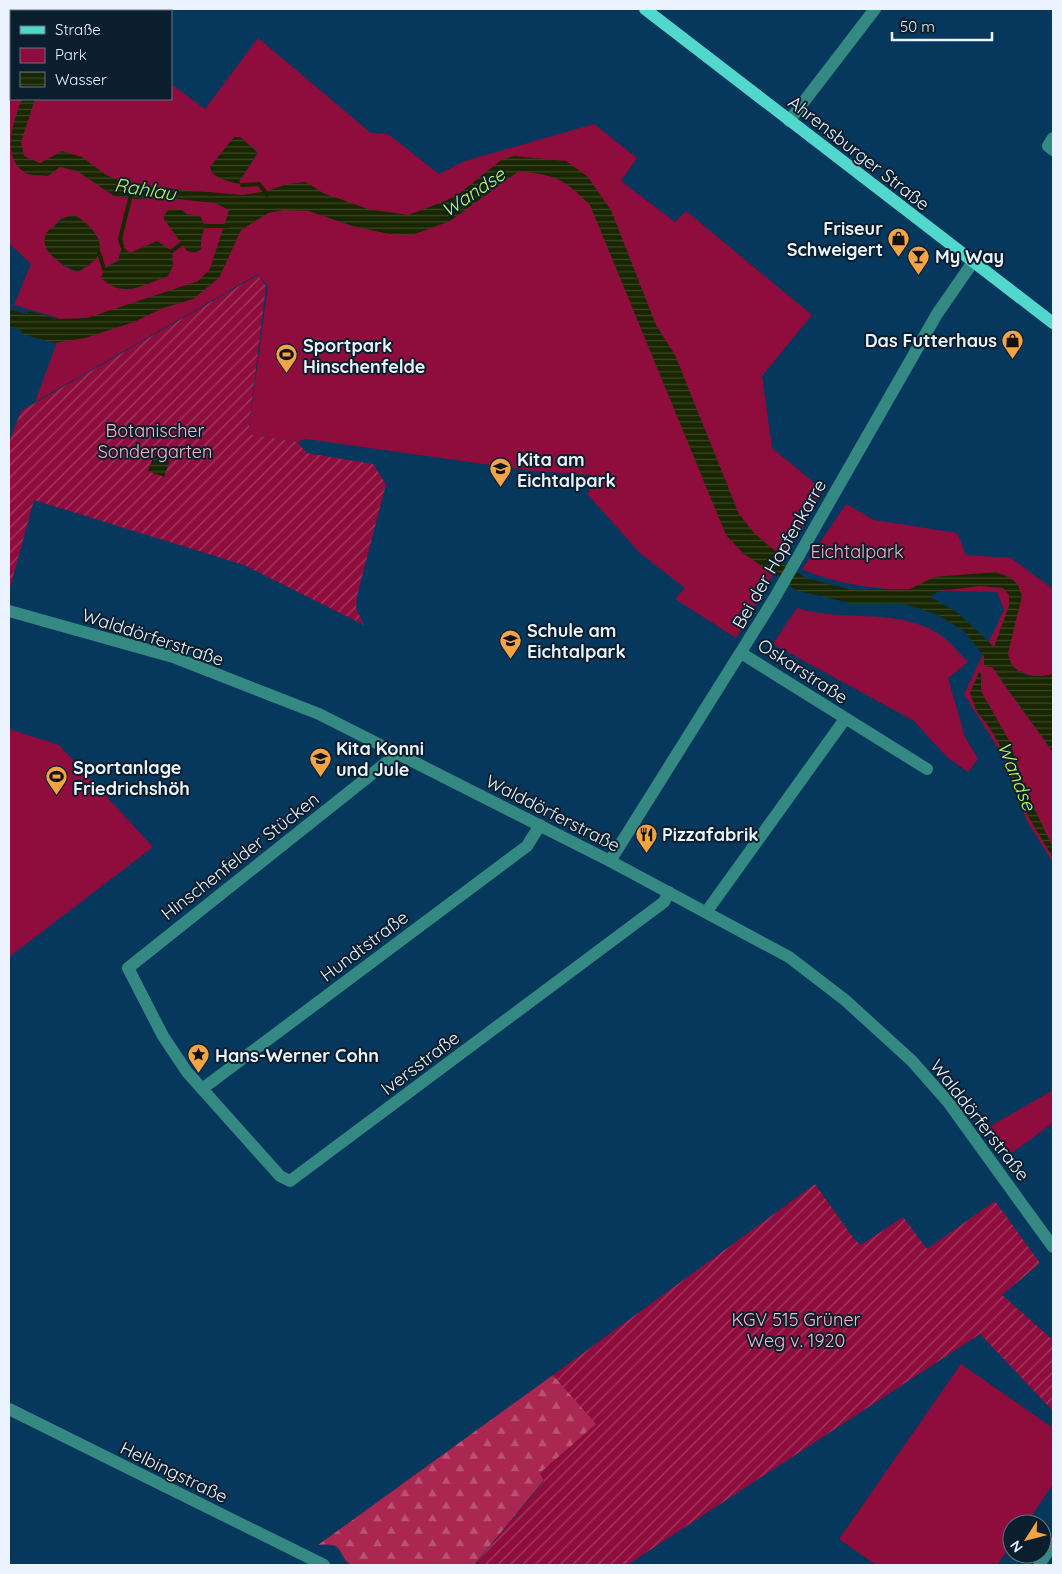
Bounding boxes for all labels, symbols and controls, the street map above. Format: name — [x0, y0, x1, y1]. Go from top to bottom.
legend — [10, 10, 172, 100]
scale bar — [892, 10, 992, 42]
text: 50 m — [900, 17, 935, 36]
text: Straße — [55, 20, 101, 39]
text: Park — [55, 45, 87, 64]
text: Wasser — [55, 70, 107, 89]
street label: Ahrensburger Straße — [784, 91, 934, 215]
water label: Wandse — [437, 161, 511, 222]
water label: Rahlau — [113, 172, 178, 206]
place label: Friseur Schweigert — [787, 217, 883, 261]
shop icon: Friseur Schweigert — [887, 226, 911, 257]
bar icon: My Way — [907, 244, 931, 275]
place label: My Way — [935, 245, 1004, 268]
shop icon: Das Futterhaus — [1001, 328, 1025, 359]
place label: Das Futterhaus — [865, 329, 997, 352]
place label: Sportpark Hinschenfelde — [303, 334, 425, 378]
sports icon: Sportpark Hinschenfelde — [275, 343, 299, 374]
park label: Botanischer Sondergarten — [98, 419, 212, 463]
place label: Kita am Eichtalpark — [517, 448, 616, 492]
school or university icon: Kita am Eichtalpark — [489, 457, 513, 488]
street label: Bei der Hopfenkarre — [727, 475, 831, 633]
park label: Eichtalpark — [810, 540, 904, 563]
street label: Walddörferstraße — [79, 603, 227, 671]
place label: Schule am Eichtalpark — [527, 619, 626, 663]
school or university icon: Schule am Eichtalpark — [499, 628, 523, 659]
street label: Oskarstraße — [754, 633, 852, 709]
place label: Kita Konni und Jule — [336, 737, 424, 781]
water label: Wandse — [992, 738, 1042, 815]
school or university icon: Kita Konni und Jule — [308, 746, 332, 777]
place label: Sportanlage Friedrichshöh — [73, 756, 190, 800]
sports icon: Sportanlage Friedrichshöh — [45, 765, 69, 796]
street label: Walddörferstraße — [482, 769, 624, 857]
street label: Hinschenfelder Stücken — [156, 787, 324, 925]
restaurant icon: Pizzafabrik — [634, 822, 658, 853]
place label: Pizzafabrik — [662, 823, 759, 846]
street label: Hundtstraße — [315, 905, 413, 987]
street label: Iversstraße — [376, 1026, 464, 1100]
place icon: Hans-Werner Cohn — [187, 1043, 211, 1074]
place label: Hans-Werner Cohn — [215, 1044, 379, 1067]
street label: Walddörferstraße — [925, 1055, 1035, 1185]
park label: KGV 515 Grüner Weg v. 1920 — [731, 1308, 861, 1352]
street label: Helbingstraße — [116, 1436, 232, 1508]
north arrow — [1002, 1514, 1052, 1564]
text: N — [1006, 1537, 1027, 1556]

